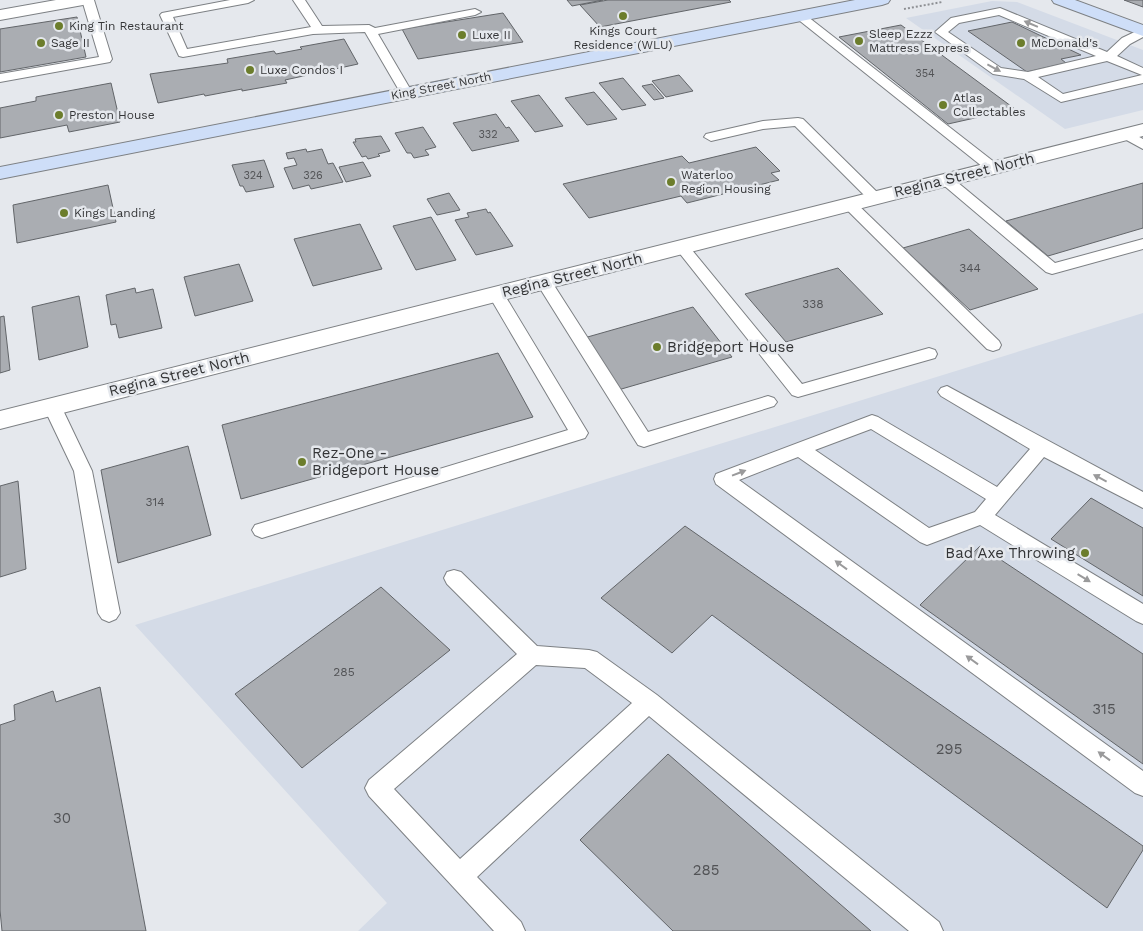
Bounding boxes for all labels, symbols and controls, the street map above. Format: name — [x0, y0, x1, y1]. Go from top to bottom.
marker: Kings Court Residence (WLU) — [617, 10, 629, 22]
place label: King Tin Restaurant — [69, 19, 184, 33]
marker: King Tin Restaurant — [53, 20, 65, 32]
one-way arrow — [1024, 20, 1038, 28]
place label: Kings Court Residence (WLU) — [573, 24, 673, 52]
place label: Sleep Ezzz Mattress Express — [869, 27, 969, 55]
place label: Luxe II — [472, 28, 511, 42]
marker: Luxe II — [456, 29, 468, 41]
marker: Sleep Ezzz Mattress Express — [853, 35, 865, 47]
place label: Sage II — [51, 36, 90, 50]
place label: McDonald's — [1031, 36, 1098, 50]
marker: Sage II — [35, 37, 47, 49]
marker: McDonald's — [1015, 37, 1027, 49]
place label: Luxe Condos I — [260, 63, 343, 77]
marker: Luxe Condos I — [244, 64, 256, 76]
one-way arrow — [987, 64, 1002, 72]
house number: 354 — [915, 67, 935, 80]
street label: King Street North — [390, 69, 492, 103]
place label: Atlas Collectables — [953, 91, 1026, 119]
marker: Atlas Collectables — [937, 99, 949, 111]
place label: Preston House — [69, 108, 155, 122]
marker: Preston House — [53, 109, 65, 121]
house number: 332 — [478, 128, 498, 141]
street label: Regina Street North — [892, 149, 1036, 201]
place label: Waterloo Region Housing — [681, 168, 771, 196]
house number: 324 — [243, 169, 263, 182]
house number: 326 — [303, 169, 323, 182]
marker: Waterloo Region Housing — [665, 176, 677, 188]
place label: Kings Landing — [74, 206, 156, 220]
marker: Kings Landing — [58, 207, 70, 219]
street label: Regina Street North — [500, 249, 644, 301]
house number: 344 — [959, 261, 981, 275]
house number: 338 — [802, 297, 824, 311]
place label: Bridgeport House — [667, 338, 794, 356]
marker: Bridgeport House — [651, 341, 663, 353]
street label: Regina Street North — [107, 348, 251, 400]
place label: Rez-One - Bridgeport House — [312, 444, 439, 479]
marker: Rez-One - Bridgeport House — [296, 456, 308, 468]
one-way arrow — [732, 469, 747, 477]
one-way arrow — [1093, 474, 1107, 483]
house number: 314 — [145, 495, 165, 509]
place label: Bad Axe Throwing — [945, 544, 1075, 562]
marker: Bad Axe Throwing — [1079, 547, 1091, 559]
one-way arrow — [834, 560, 848, 570]
one-way arrow — [1077, 574, 1090, 583]
one-way arrow — [966, 655, 979, 666]
house number: 285 — [333, 665, 355, 679]
house number: 315 — [1092, 700, 1116, 718]
house number: 295 — [936, 740, 962, 758]
one-way arrow — [1097, 751, 1111, 761]
house number: 30 — [53, 809, 71, 827]
house number: 285 — [693, 861, 719, 879]

